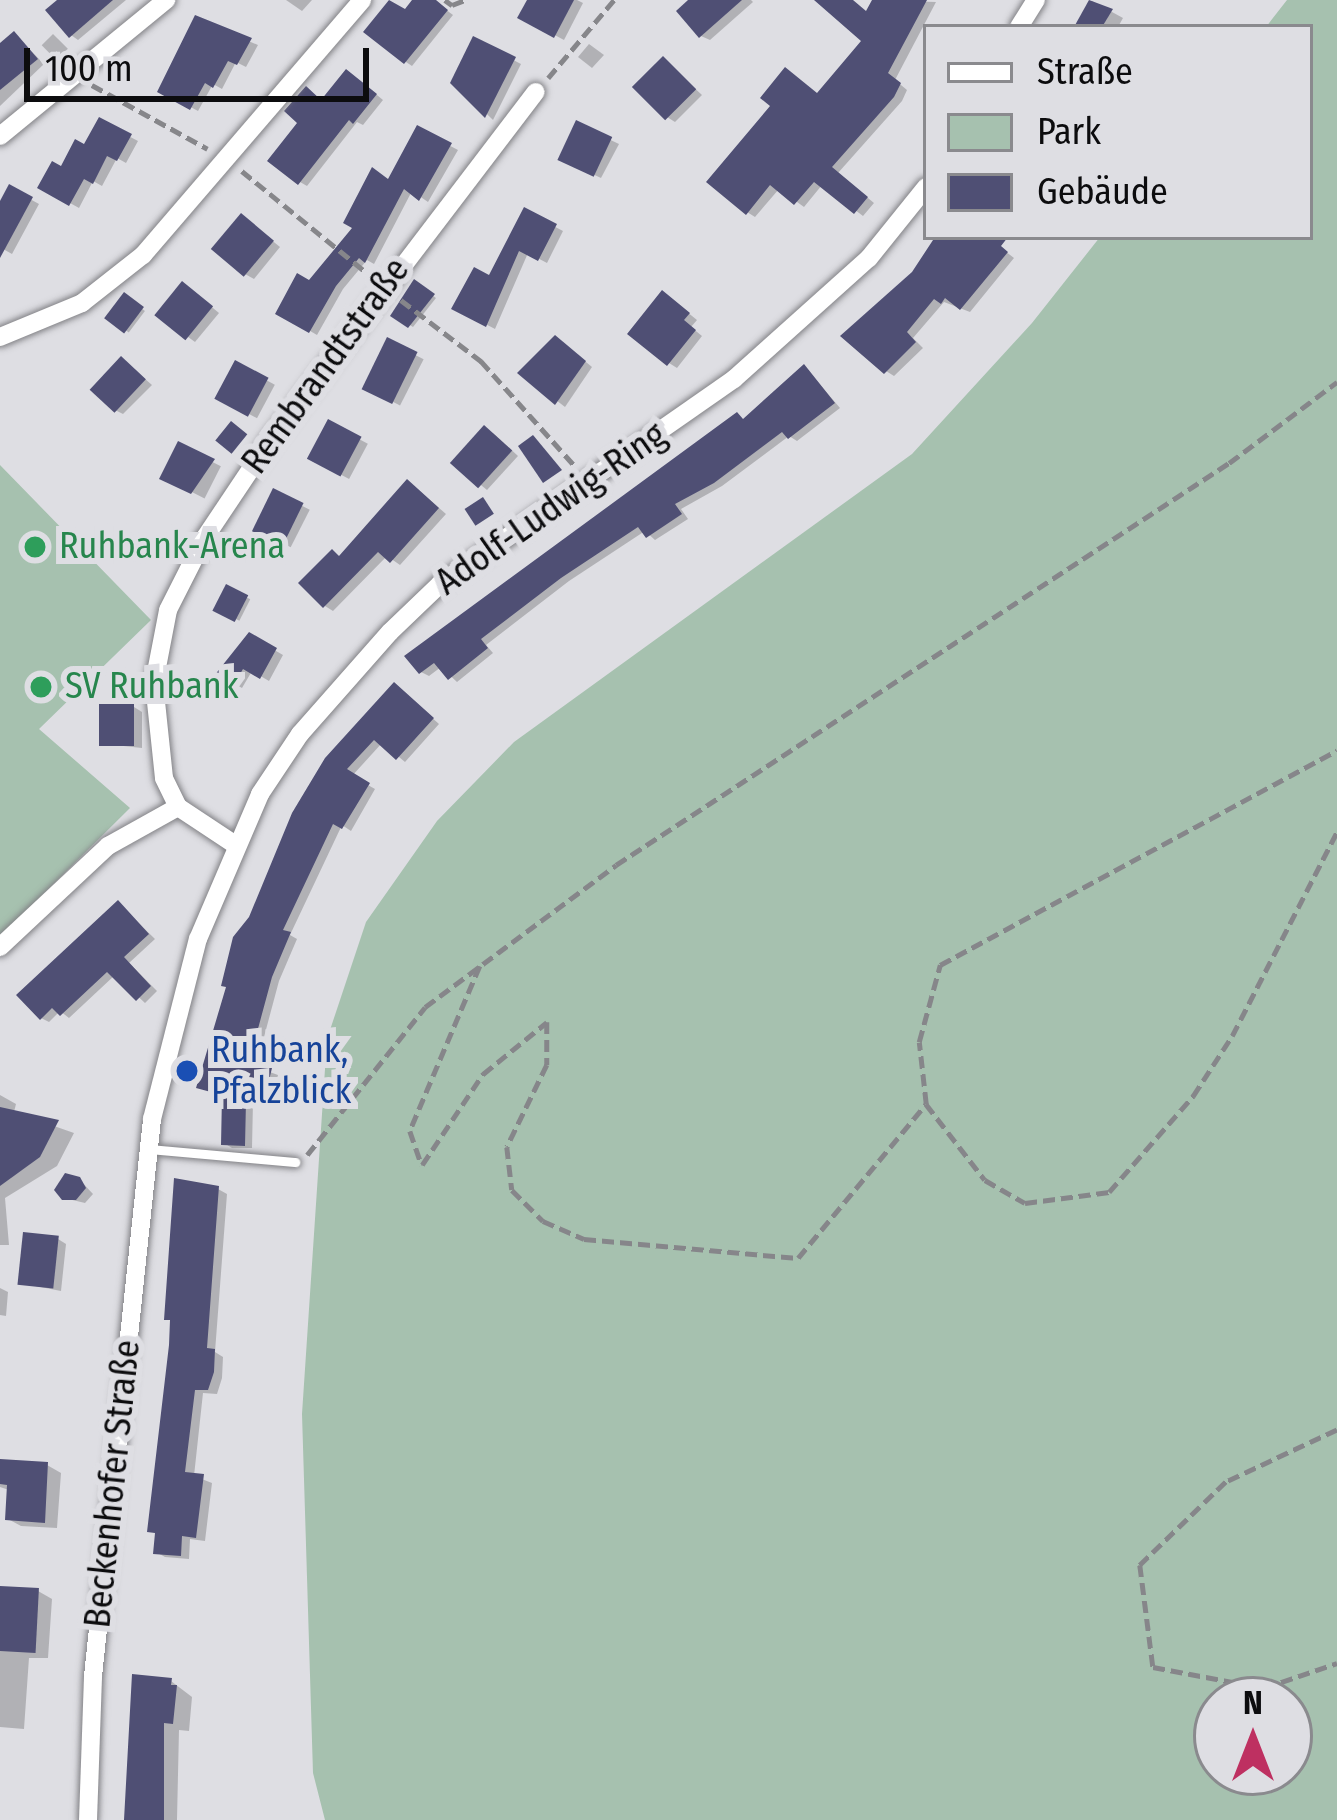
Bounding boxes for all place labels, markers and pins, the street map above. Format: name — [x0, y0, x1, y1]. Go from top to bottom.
place label: Ruhbank-Arena — [59, 525, 285, 569]
marker: Ruhbank-Arena — [22, 534, 48, 560]
place label: SV Ruhbank — [65, 665, 239, 709]
marker: SV Ruhbank — [28, 674, 54, 700]
place label: Ruhbank, Pfalzblick — [211, 1028, 351, 1113]
marker: Ruhbank, Pfalzblick — [174, 1058, 200, 1084]

